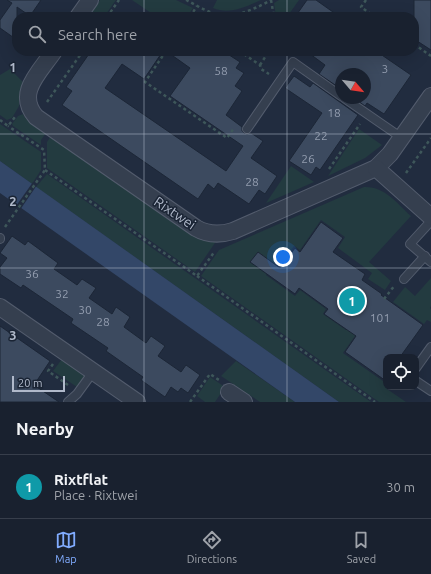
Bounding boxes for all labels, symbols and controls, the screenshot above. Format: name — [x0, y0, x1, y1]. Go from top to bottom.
search box — [12, 12, 419, 56]
icon: search — [26, 23, 48, 45]
text: Search here — [58, 26, 137, 43]
text: 1 — [9, 60, 17, 74]
house number: 3 — [382, 62, 388, 75]
house number: 58 — [214, 64, 228, 77]
north arrow — [335, 68, 371, 104]
house number: 18 — [327, 106, 341, 119]
house number: 22 — [314, 129, 328, 142]
house number: 26 — [301, 152, 315, 165]
house number: 28 — [245, 175, 259, 188]
street label: Rixtwei — [151, 193, 199, 233]
text: 2 — [9, 194, 17, 208]
your location — [273, 247, 293, 267]
house number: 36 — [25, 267, 39, 280]
pin: 1 — [339, 286, 365, 316]
house number: 32 — [55, 287, 69, 300]
house number: 30 — [78, 303, 92, 316]
house number: 101 — [370, 311, 390, 324]
house number: 28 — [96, 315, 110, 328]
text: 3 — [9, 328, 17, 342]
map controls — [383, 354, 419, 390]
button: locate — [383, 354, 419, 390]
scale bar — [12, 374, 65, 393]
text: 20 m — [18, 377, 42, 389]
text: Nearby — [16, 419, 74, 438]
text: Rixtflat — [54, 471, 108, 488]
text: 1 — [25, 480, 33, 494]
text: 30 m — [386, 480, 415, 494]
text: Place · Rixtwei — [54, 488, 138, 502]
tab: Map — [55, 529, 77, 565]
tab: Directions — [187, 529, 237, 565]
tab: Saved — [347, 529, 376, 565]

